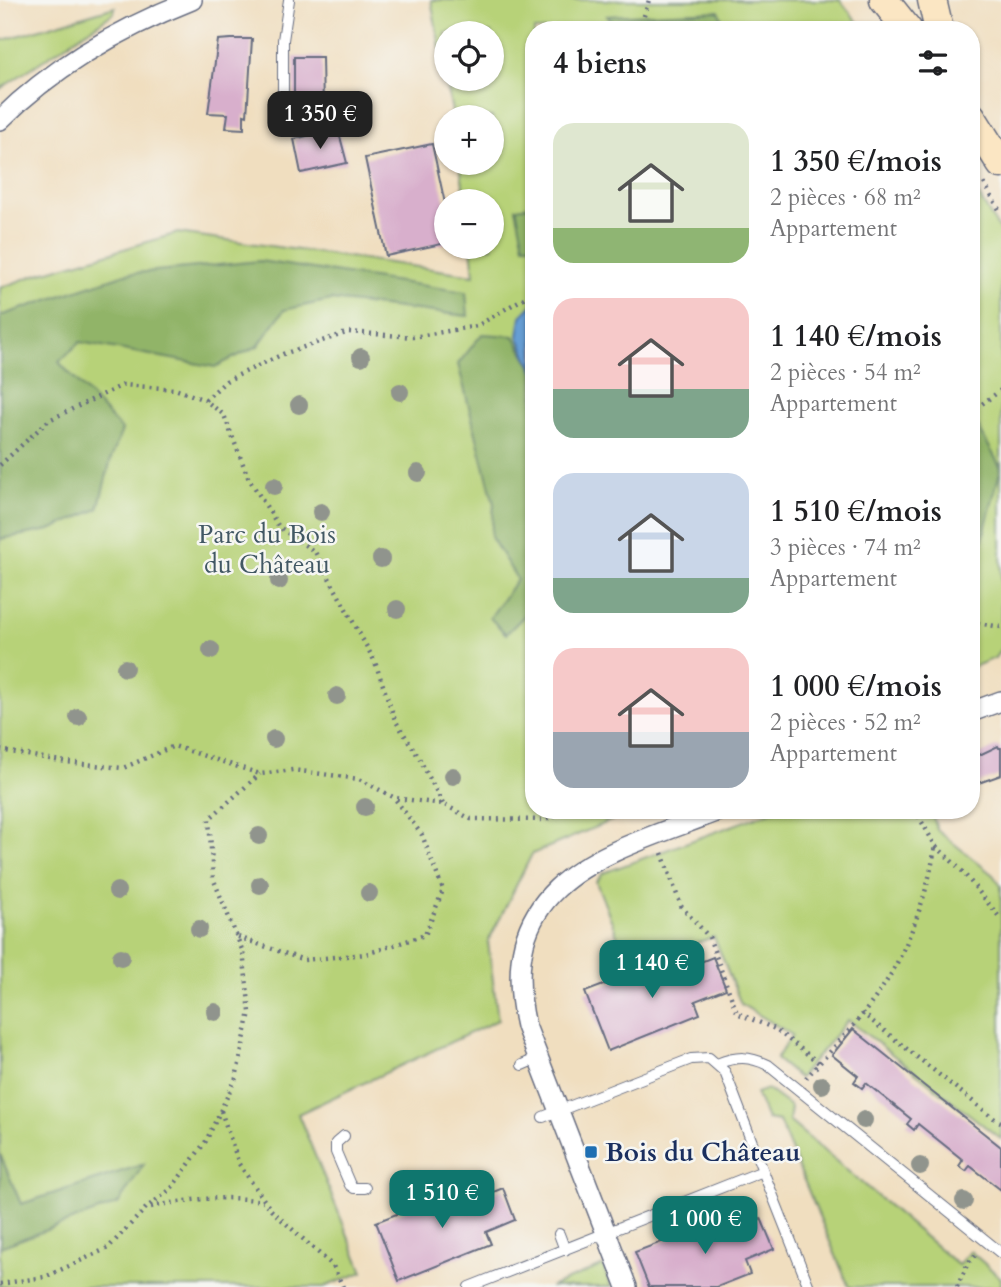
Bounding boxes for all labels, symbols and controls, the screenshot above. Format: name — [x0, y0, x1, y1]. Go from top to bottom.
map controls — [434, 21, 504, 259]
button: locate — [434, 21, 504, 91]
text: 4 biens — [553, 43, 647, 84]
icon: filters — [914, 44, 952, 82]
pin: 1 350 € — [255, 92, 385, 151]
text: 1 350 € — [283, 98, 357, 129]
button: + — [434, 105, 504, 175]
text: 1 350 €/mois — [770, 141, 942, 182]
icon: home — [609, 151, 693, 235]
text: 2 pièces · 68 m² — [770, 182, 921, 213]
button: − — [434, 189, 504, 259]
text: Appartement — [770, 213, 897, 244]
text: 1 140 €/mois — [770, 316, 942, 357]
icon: home — [609, 326, 693, 410]
text: 2 pièces · 54 m² — [770, 357, 921, 388]
text: Appartement — [770, 388, 897, 419]
text: 1 510 €/mois — [770, 491, 942, 532]
icon: home — [609, 501, 693, 585]
park label: Parc du Bois du Château — [198, 517, 336, 582]
text: 3 pièces · 74 m² — [770, 532, 921, 563]
text: Appartement — [770, 563, 897, 594]
text: 1 000 €/mois — [770, 666, 942, 707]
icon: home — [609, 676, 693, 760]
text: 2 pièces · 52 m² — [770, 707, 921, 738]
text: Appartement — [770, 738, 897, 769]
pin: 1 140 € — [587, 940, 717, 1000]
text: 1 140 € — [615, 947, 689, 978]
place label: Bois du Château — [605, 1135, 800, 1170]
marker: Bois du Château — [583, 1144, 599, 1160]
pin: 1 510 € — [377, 1170, 507, 1230]
text: 1 510 € — [405, 1177, 479, 1208]
pin: 1 000 € — [640, 1196, 770, 1256]
text: 1 000 € — [668, 1203, 742, 1234]

